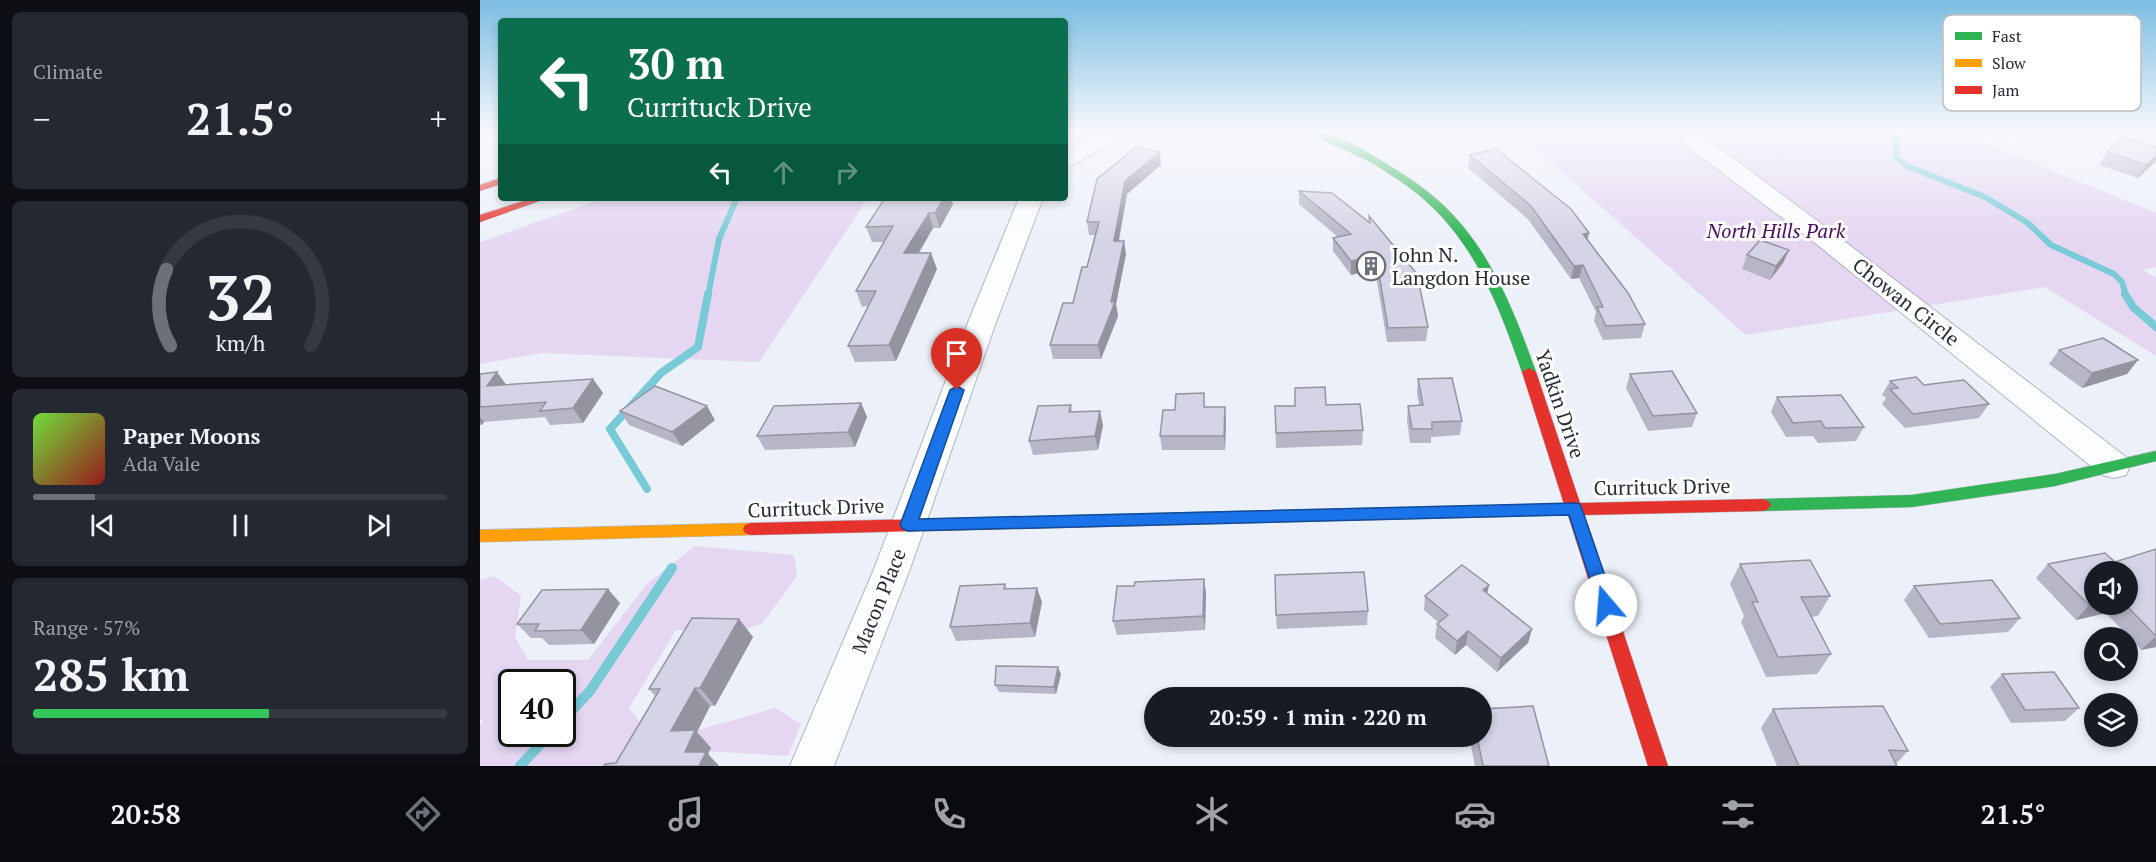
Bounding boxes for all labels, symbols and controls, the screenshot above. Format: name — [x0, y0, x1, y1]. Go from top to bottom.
legend — [1943, 15, 2141, 111]
text: Fast — [1992, 25, 2022, 47]
text: 30 m — [627, 35, 725, 91]
icon: left — [528, 42, 606, 120]
text: Slow — [1992, 52, 2026, 74]
text: Climate — [33, 58, 103, 85]
text: Jam — [1992, 79, 2020, 101]
text: 21.5° — [186, 88, 294, 148]
text: Currituck Drive — [627, 89, 812, 125]
text: − — [33, 97, 51, 140]
text: + — [429, 97, 447, 140]
icon: left — [704, 156, 737, 189]
icon: ahead — [767, 156, 800, 189]
icon: right — [830, 156, 863, 189]
park label: North Hills Park — [1706, 217, 1846, 244]
place label: John N. Langdon House — [1392, 241, 1530, 291]
building icon: John N. Langdon House — [1355, 250, 1387, 282]
street label: Chowan Circle — [1847, 251, 1965, 352]
text: 32 — [205, 255, 275, 338]
pin — [931, 328, 982, 390]
text: km/h — [215, 329, 265, 357]
icon: arrive — [940, 337, 973, 370]
street label: Yadkin Drive — [1529, 346, 1592, 462]
text: Paper Moons — [123, 421, 261, 450]
text: Ada Vale — [123, 450, 200, 477]
street label: Currituck Drive — [1593, 472, 1731, 501]
street label: Currituck Drive — [747, 492, 885, 523]
icon: previous — [86, 509, 119, 542]
icon: pause — [224, 509, 257, 542]
icon: next — [362, 509, 395, 542]
street label: Macon Place — [845, 544, 912, 657]
map controls — [2084, 561, 2138, 747]
button: sound — [2084, 561, 2138, 615]
position arrow — [1574, 573, 1638, 637]
text: Range · 57% — [33, 614, 140, 641]
button: search — [2084, 627, 2138, 681]
text: 285 km — [33, 644, 189, 704]
speed limit sign: 40 — [498, 669, 576, 747]
button: layers — [2084, 693, 2138, 747]
text: 20:59 · 1 min · 220 m — [1209, 702, 1427, 731]
icon: directions — [402, 793, 444, 835]
icon: music — [665, 793, 707, 835]
icon: phone — [928, 793, 970, 835]
icon: climate — [1191, 793, 1233, 835]
icon: car — [1454, 793, 1496, 835]
icon: filters — [1717, 793, 1759, 835]
text: 20:58 — [111, 796, 181, 832]
text: 21.5° — [1980, 796, 2045, 832]

